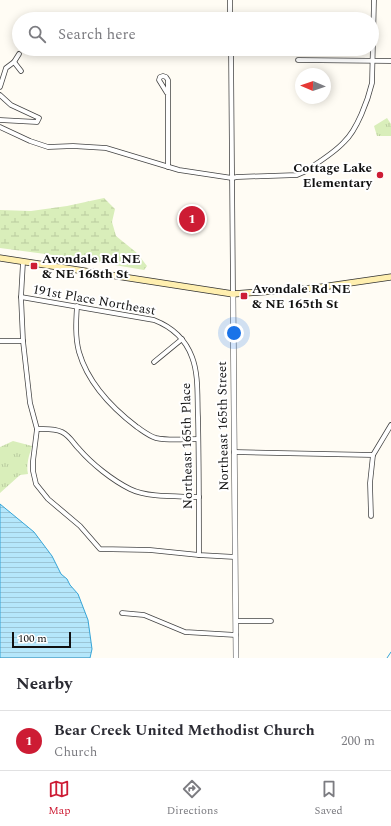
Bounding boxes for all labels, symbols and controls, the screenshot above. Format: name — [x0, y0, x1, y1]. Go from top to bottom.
search box — [12, 12, 379, 56]
icon: search — [26, 23, 48, 45]
text: Search here — [58, 23, 136, 46]
north arrow — [295, 68, 331, 104]
place label: Cottage Lake Elementary — [293, 158, 373, 193]
marker: Cottage Lake Elementary — [375, 170, 385, 180]
pin: 1 — [179, 204, 205, 234]
place label: Avondale Rd NE & NE 168th St — [42, 249, 141, 284]
marker: Avondale Rd NE & NE 168th St — [29, 261, 39, 271]
street label: 191st Place Northeast — [31, 279, 157, 321]
place label: Avondale Rd NE & NE 165th St — [252, 279, 351, 314]
marker: Avondale Rd NE & NE 165th St — [239, 291, 249, 301]
your location — [224, 323, 244, 343]
street label: Northeast 165th Street — [212, 361, 234, 491]
street label: Northeast 165th Place — [176, 382, 198, 510]
scale bar — [12, 630, 71, 649]
text: 100 m — [18, 630, 47, 647]
text: Nearby — [16, 671, 72, 697]
text: Bear Creek United Methodist Church — [54, 719, 315, 742]
text: 1 — [25, 731, 33, 751]
text: 200 m — [341, 731, 375, 751]
text: Church — [54, 742, 97, 762]
tab: Map — [48, 778, 70, 819]
tab: Directions — [167, 778, 218, 819]
tab: Saved — [315, 778, 343, 819]

